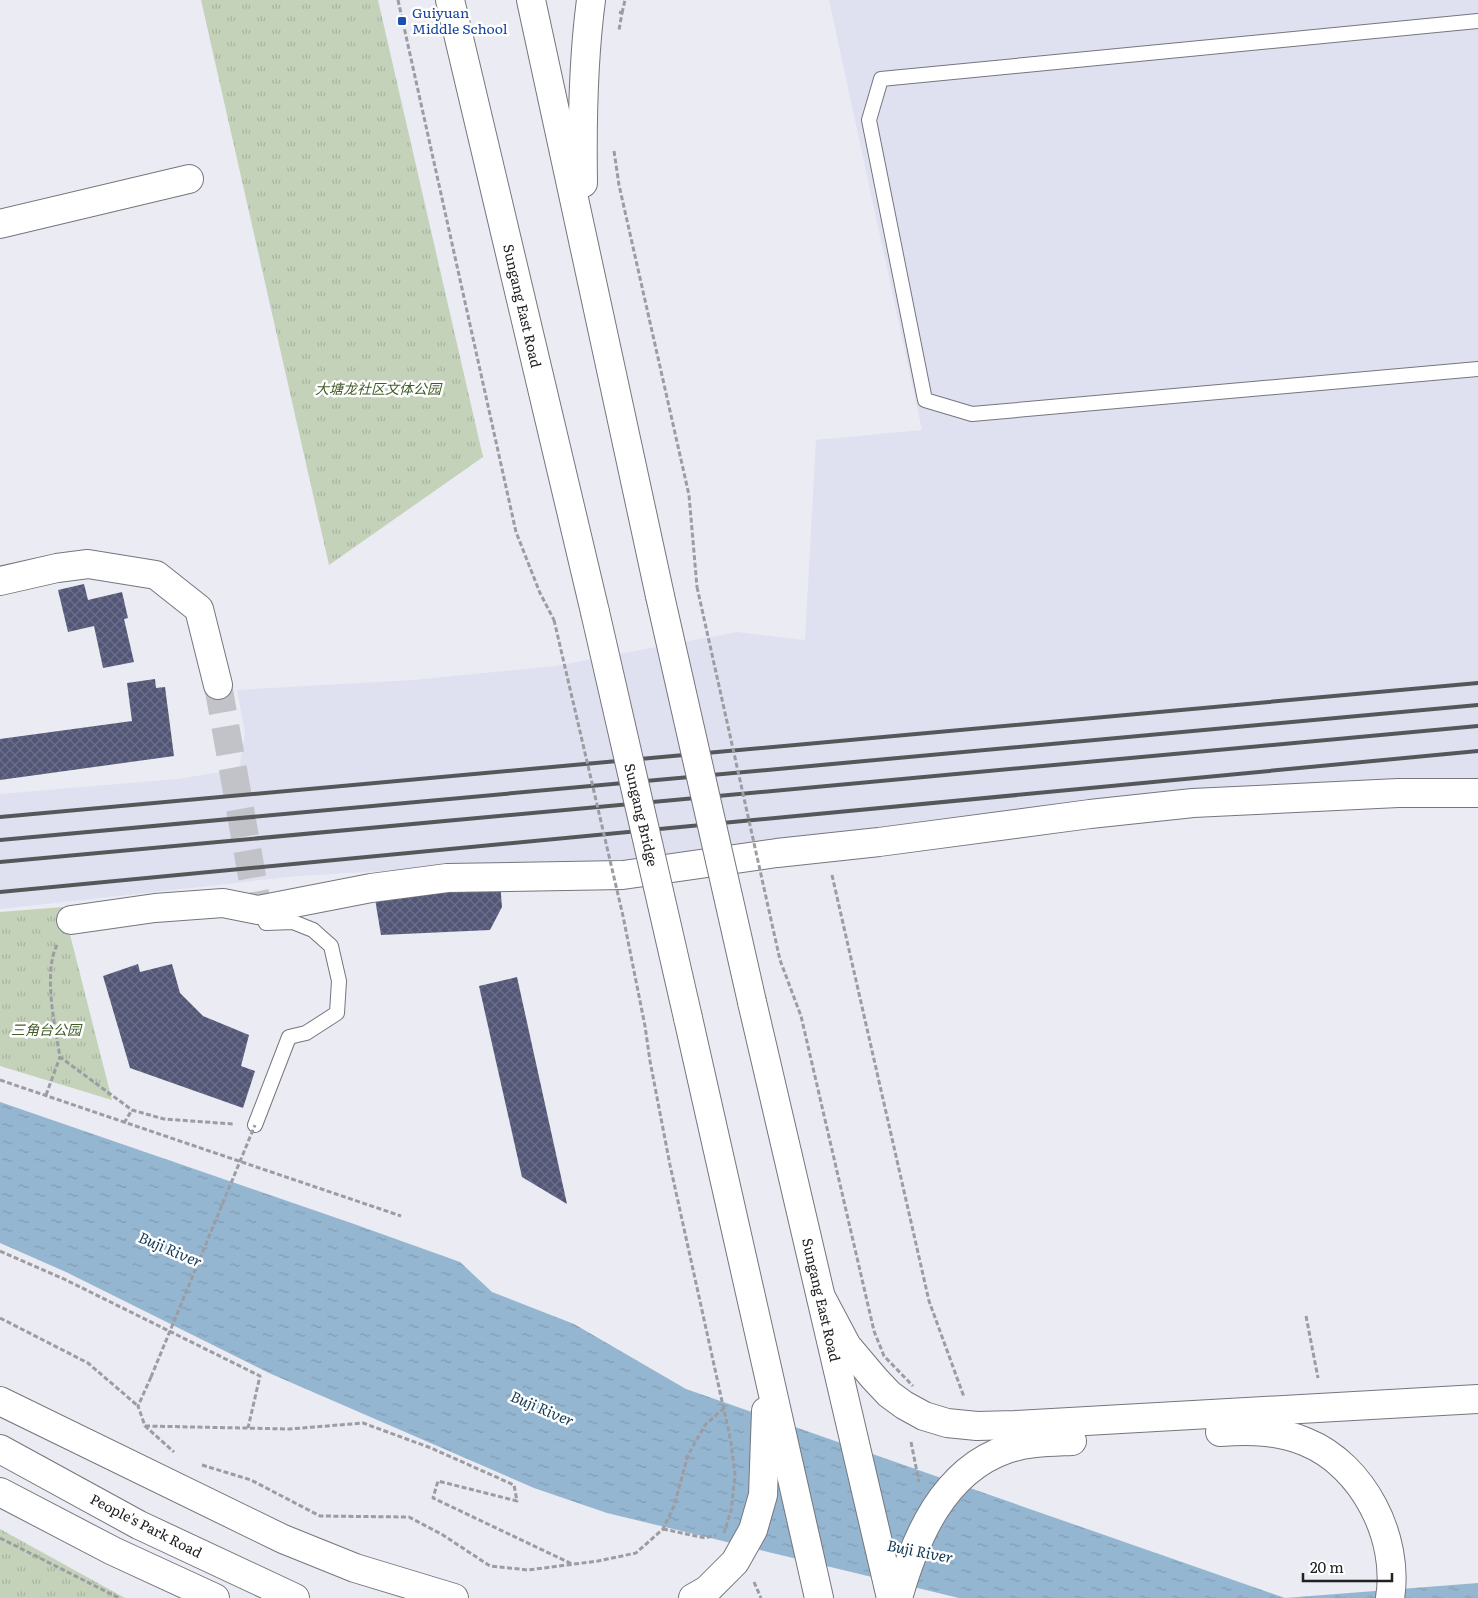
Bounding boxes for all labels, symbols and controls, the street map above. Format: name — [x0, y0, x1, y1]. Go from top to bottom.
place label: Guiyuan Middle School — [412, 2, 508, 38]
marker: Guiyuan Middle School — [396, 15, 408, 27]
street label: Sungang East Road — [499, 242, 547, 370]
park label: 大塘龙社区文体公园 — [315, 378, 443, 398]
street label: Sungang Bridge — [620, 761, 664, 868]
park label: 三角台公园 — [11, 1019, 83, 1039]
water label: Buji River — [135, 1225, 206, 1272]
street label: Sungang East Road — [798, 1236, 846, 1364]
water label: Buji River — [507, 1384, 578, 1431]
street label: People's Park Road — [87, 1488, 206, 1562]
water label: Buji River — [885, 1533, 955, 1568]
scale bar — [1303, 1550, 1392, 1582]
text: 20 m — [1310, 1555, 1344, 1578]

